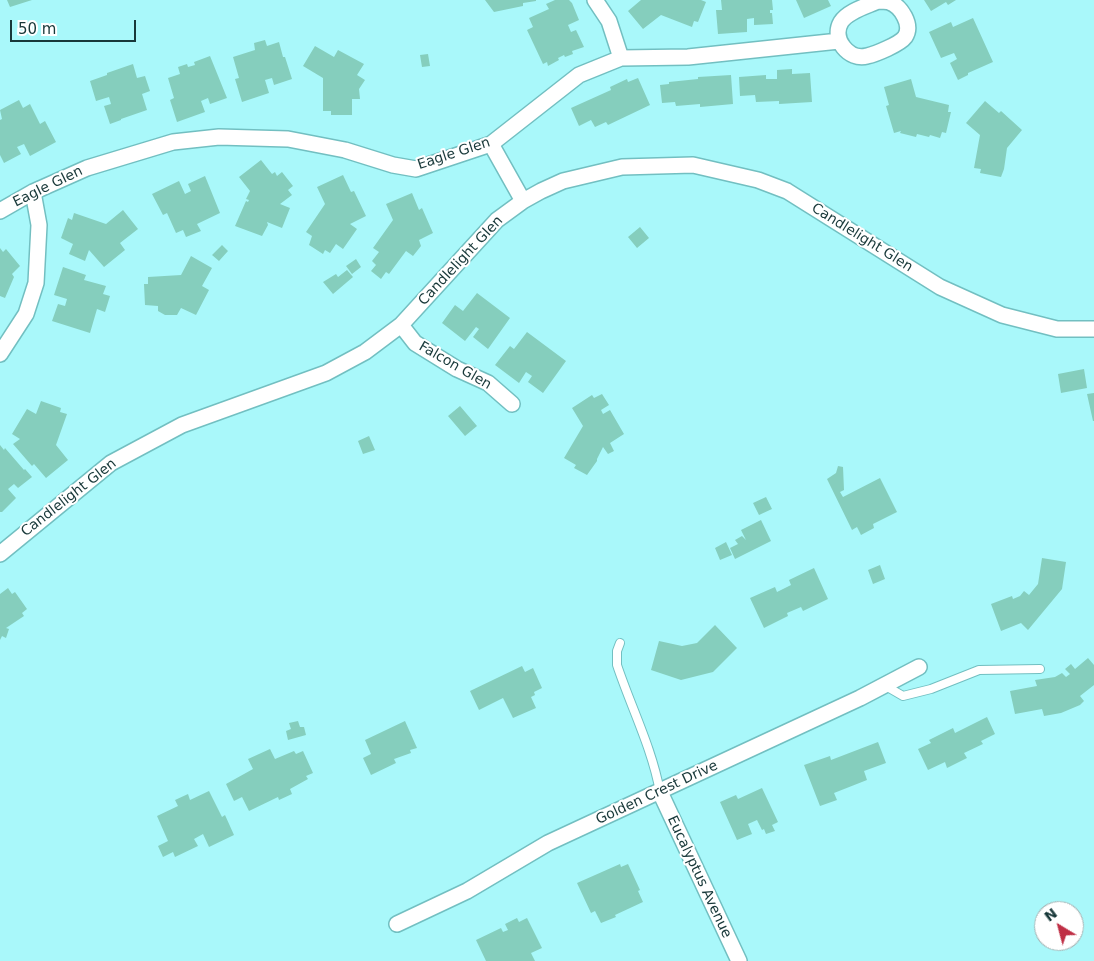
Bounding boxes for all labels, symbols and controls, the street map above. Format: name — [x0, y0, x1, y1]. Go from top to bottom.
scale bar — [12, 10, 139, 42]
text: 50 m — [18, 20, 56, 38]
street label: Eagle Glen — [416, 134, 492, 174]
street label: Eagle Glen — [10, 163, 86, 211]
street label: Candlelight Glen — [808, 200, 916, 276]
street label: Candlelight Glen — [415, 213, 507, 309]
street label: Falcon Glen — [416, 338, 494, 394]
street label: Candlelight Glen — [18, 456, 120, 540]
street label: Golden Crest Drive — [593, 757, 721, 829]
street label: Eucalyptus Avenue — [663, 813, 735, 941]
north arrow — [1034, 901, 1084, 951]
text: N — [1041, 905, 1060, 925]

